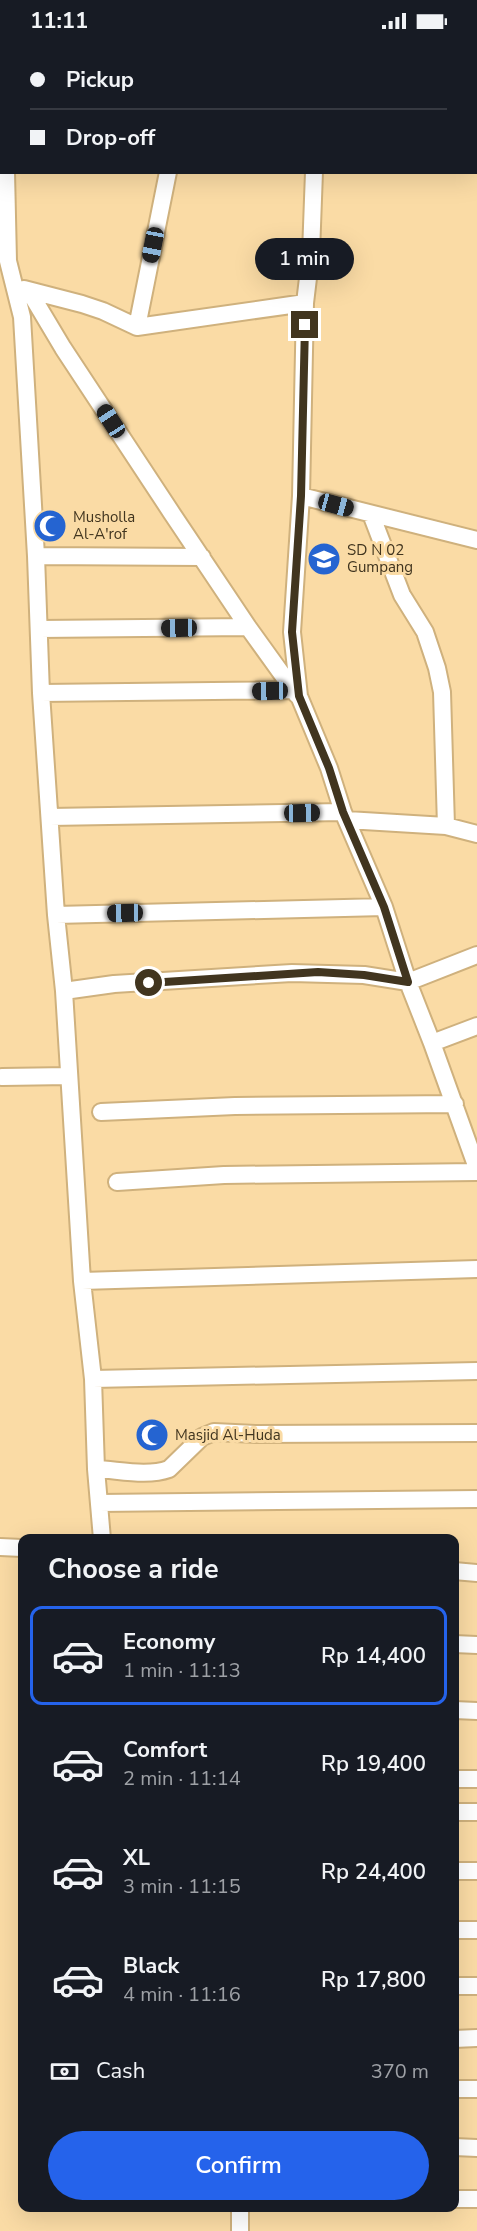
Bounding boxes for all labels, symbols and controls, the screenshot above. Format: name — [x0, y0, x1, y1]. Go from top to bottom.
text: 11:11 — [30, 6, 88, 36]
text: Pickup — [66, 65, 134, 95]
text: Drop-off — [66, 123, 155, 153]
car — [141, 226, 165, 264]
callout: 1 min — [256, 238, 354, 280]
text: 1 min — [279, 245, 330, 272]
route end — [291, 311, 318, 338]
car — [94, 401, 128, 441]
car — [316, 492, 356, 518]
place label: Musholla Al-A'rof — [73, 507, 135, 544]
mosque icon: Musholla Al-A'rof — [32, 508, 68, 544]
place label: SD N 02 Gumpang — [347, 540, 413, 577]
school or university icon: SD N 02 Gumpang — [306, 541, 342, 577]
car — [161, 619, 197, 637]
car — [252, 682, 288, 700]
car — [284, 804, 320, 822]
car — [107, 904, 143, 922]
route start — [135, 969, 162, 996]
mosque icon: Masjid Al-Huda — [134, 1417, 170, 1453]
place label: Masjid Al-Huda — [175, 1425, 281, 1445]
text: Choose a ride — [48, 1551, 219, 1588]
text: Economy — [123, 1627, 215, 1657]
icon: car — [51, 1629, 105, 1683]
text: Rp 14,400 — [321, 1641, 426, 1671]
text: 1 min · 11:13 — [123, 1657, 241, 1684]
text: Comfort — [123, 1735, 207, 1765]
icon: car — [51, 1737, 105, 1791]
text: Rp 19,400 — [321, 1749, 426, 1779]
text: 2 min · 11:14 — [123, 1765, 241, 1792]
text: XL — [123, 1843, 150, 1873]
icon: car — [51, 1845, 105, 1899]
text: Rp 24,400 — [321, 1857, 426, 1887]
text: 3 min · 11:15 — [123, 1873, 241, 1900]
text: Black — [123, 1951, 179, 1981]
icon: car — [51, 1953, 105, 2007]
text: Rp 17,800 — [321, 1965, 426, 1995]
text: 4 min · 11:16 — [123, 1981, 241, 2008]
icon: cash — [48, 2055, 81, 2088]
text: Cash — [96, 2056, 145, 2086]
text: 370 m — [371, 2058, 429, 2085]
button: Confirm — [48, 2131, 429, 2200]

